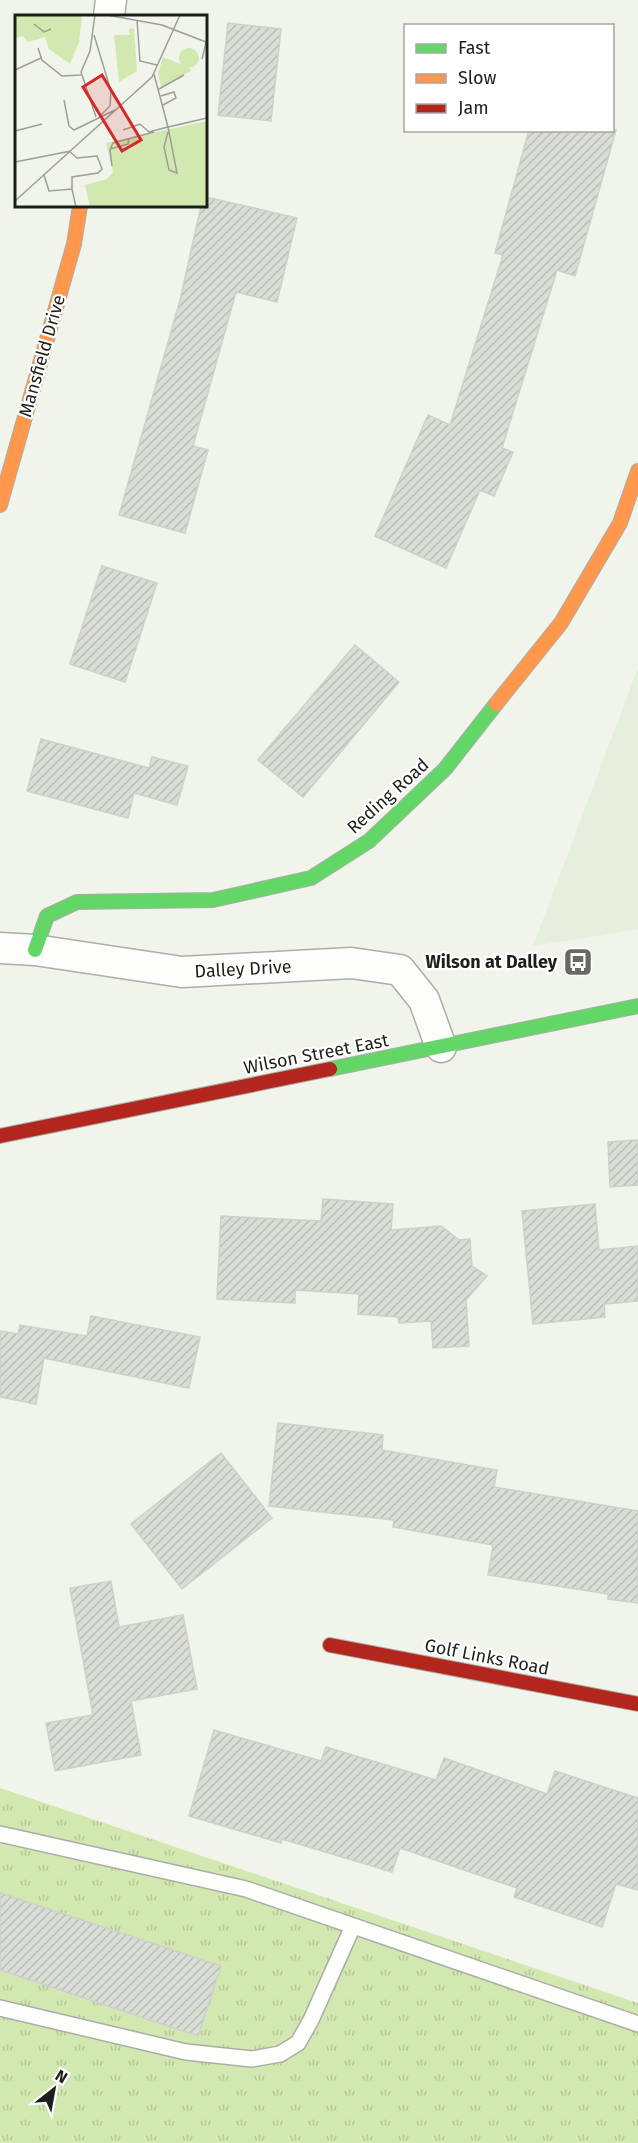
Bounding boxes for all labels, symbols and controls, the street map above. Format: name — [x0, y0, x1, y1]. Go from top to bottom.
inset map — [15, 15, 207, 207]
legend — [404, 24, 614, 132]
text: Fast — [458, 37, 491, 59]
text: Slow — [458, 67, 497, 89]
text: Jam — [458, 97, 489, 119]
street label: Mansfield Drive — [14, 292, 70, 420]
street label: Reding Road — [343, 754, 433, 838]
bus stop icon: Wilson at Dalley — [562, 946, 594, 978]
place label: Wilson at Dalley — [425, 951, 558, 973]
street label: Dalley Drive — [194, 955, 292, 983]
street label: Wilson Street East — [242, 1029, 391, 1079]
street label: Golf Links Road — [423, 1634, 551, 1680]
north arrow — [24, 2059, 84, 2119]
text: N — [52, 2066, 71, 2087]

